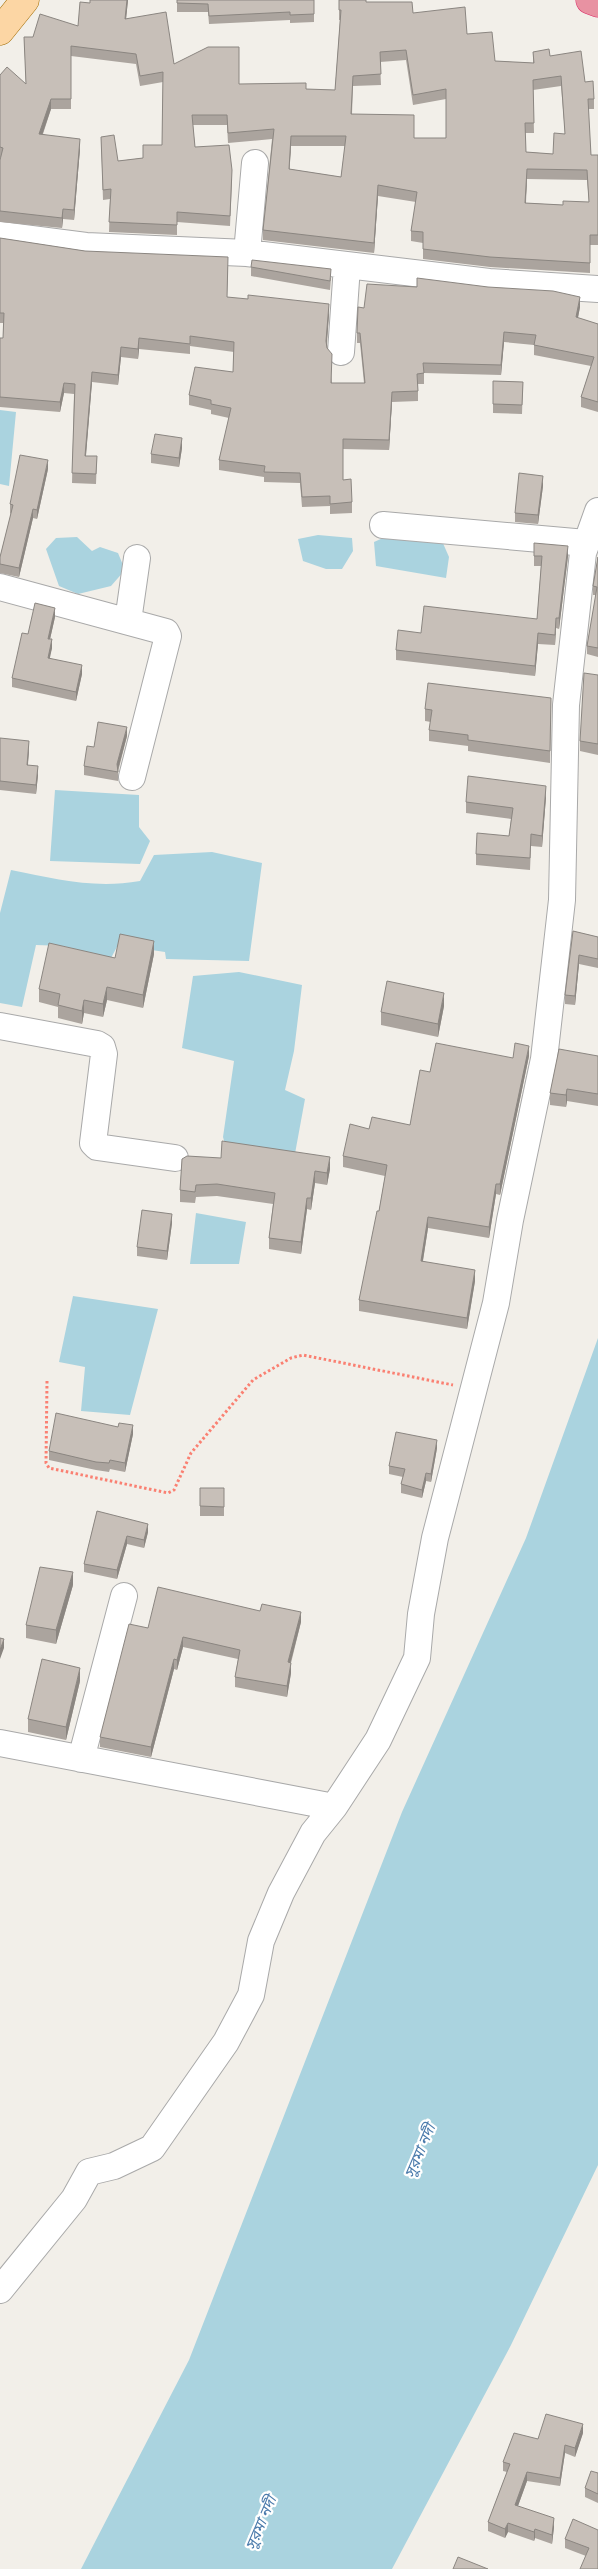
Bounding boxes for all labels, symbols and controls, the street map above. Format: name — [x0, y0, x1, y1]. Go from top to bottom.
water label: সুরমা নদী — [401, 2119, 440, 2181]
water label: সুরমা নদী — [242, 2491, 281, 2553]

